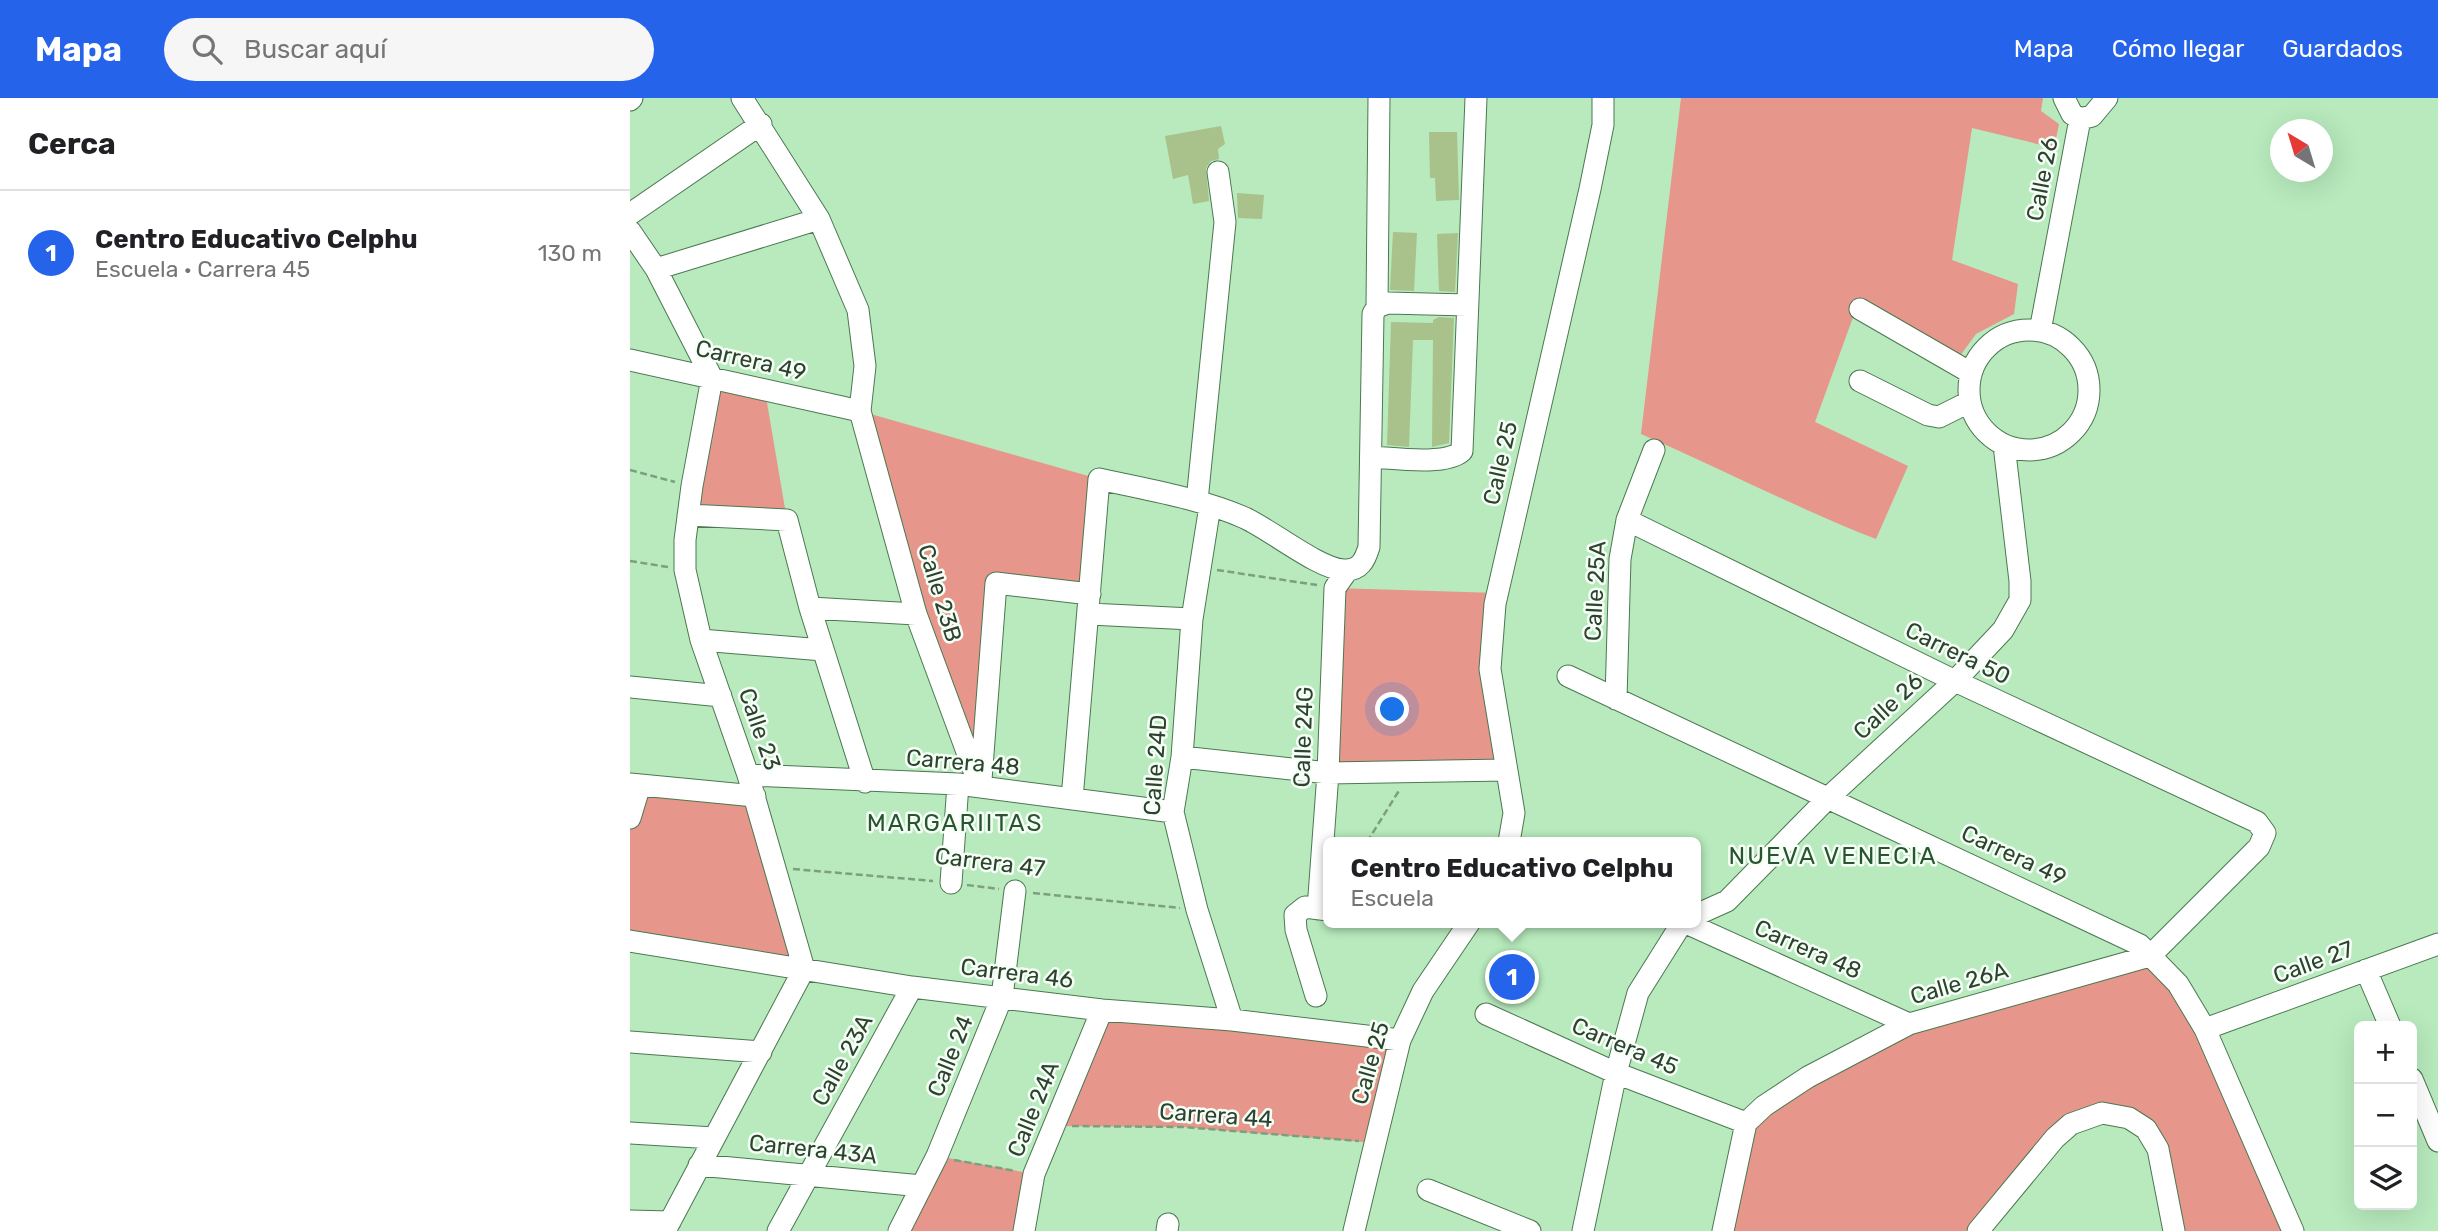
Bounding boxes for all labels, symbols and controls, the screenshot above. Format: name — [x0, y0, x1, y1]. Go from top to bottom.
search box — [164, 18, 654, 81]
text: Mapa — [35, 30, 122, 69]
icon: search — [188, 30, 226, 68]
text: Buscar aquí — [244, 34, 387, 65]
text: Mapa — [2014, 35, 2074, 63]
text: Cómo llegar — [2112, 35, 2244, 63]
text: Guardados — [2282, 35, 2403, 63]
north arrow — [2270, 119, 2333, 182]
text: Cerca — [28, 126, 116, 162]
street label: Calle 26 — [2020, 135, 2064, 223]
text: Centro Educativo Celphu — [95, 224, 418, 255]
text: 1 — [45, 239, 57, 267]
text: 130 m — [538, 239, 602, 267]
text: Escuela · Carrera 45 — [95, 255, 310, 283]
street label: Carrera 49 — [693, 334, 809, 386]
street label: Calle 25 — [1477, 419, 1523, 507]
street label: Calle 25A — [1578, 540, 1612, 642]
street label: Calle 23B — [912, 541, 968, 645]
street label: Carrera 50 — [1901, 616, 2015, 690]
street label: Calle 26 — [1847, 667, 1929, 745]
street label: Calle 23 — [733, 684, 787, 774]
street label: Calle 24G — [1287, 686, 1319, 788]
your location — [1375, 692, 1409, 726]
street label: Calle 24D — [1138, 714, 1172, 816]
street label: Carrera 48 — [905, 743, 1021, 781]
district label: MARGARIITAS — [867, 809, 1043, 837]
street label: Carrera 49 — [1957, 818, 2071, 892]
popup — [1323, 837, 1701, 928]
street label: Carrera 47 — [933, 841, 1047, 883]
district label: NUEVA VENECIA — [1728, 842, 1938, 870]
text: Centro Educativo Celphu — [1351, 853, 1673, 884]
text: Escuela — [1351, 884, 1434, 912]
street label: Carrera 48 — [1750, 913, 1866, 985]
street label: Calle 27 — [2269, 935, 2357, 989]
pin: 1 — [1489, 951, 1535, 1003]
street label: Carrera 46 — [959, 952, 1075, 994]
street label: Calle 26A — [1907, 956, 2011, 1010]
street label: Calle 23A — [805, 1009, 879, 1111]
street label: Calle 24 — [921, 1011, 979, 1101]
street label: Carrera 45 — [1568, 1011, 1682, 1081]
street label: Calle 25 — [1345, 1018, 1395, 1108]
map controls — [2354, 1021, 2417, 1210]
button: + — [2354, 1021, 2417, 1084]
street label: Calle 24A — [1001, 1057, 1065, 1161]
button: − — [2354, 1084, 2417, 1147]
street label: Carrera 44 — [1158, 1097, 1274, 1133]
street label: Carrera 43A — [748, 1128, 878, 1170]
button: layers — [2354, 1147, 2417, 1210]

